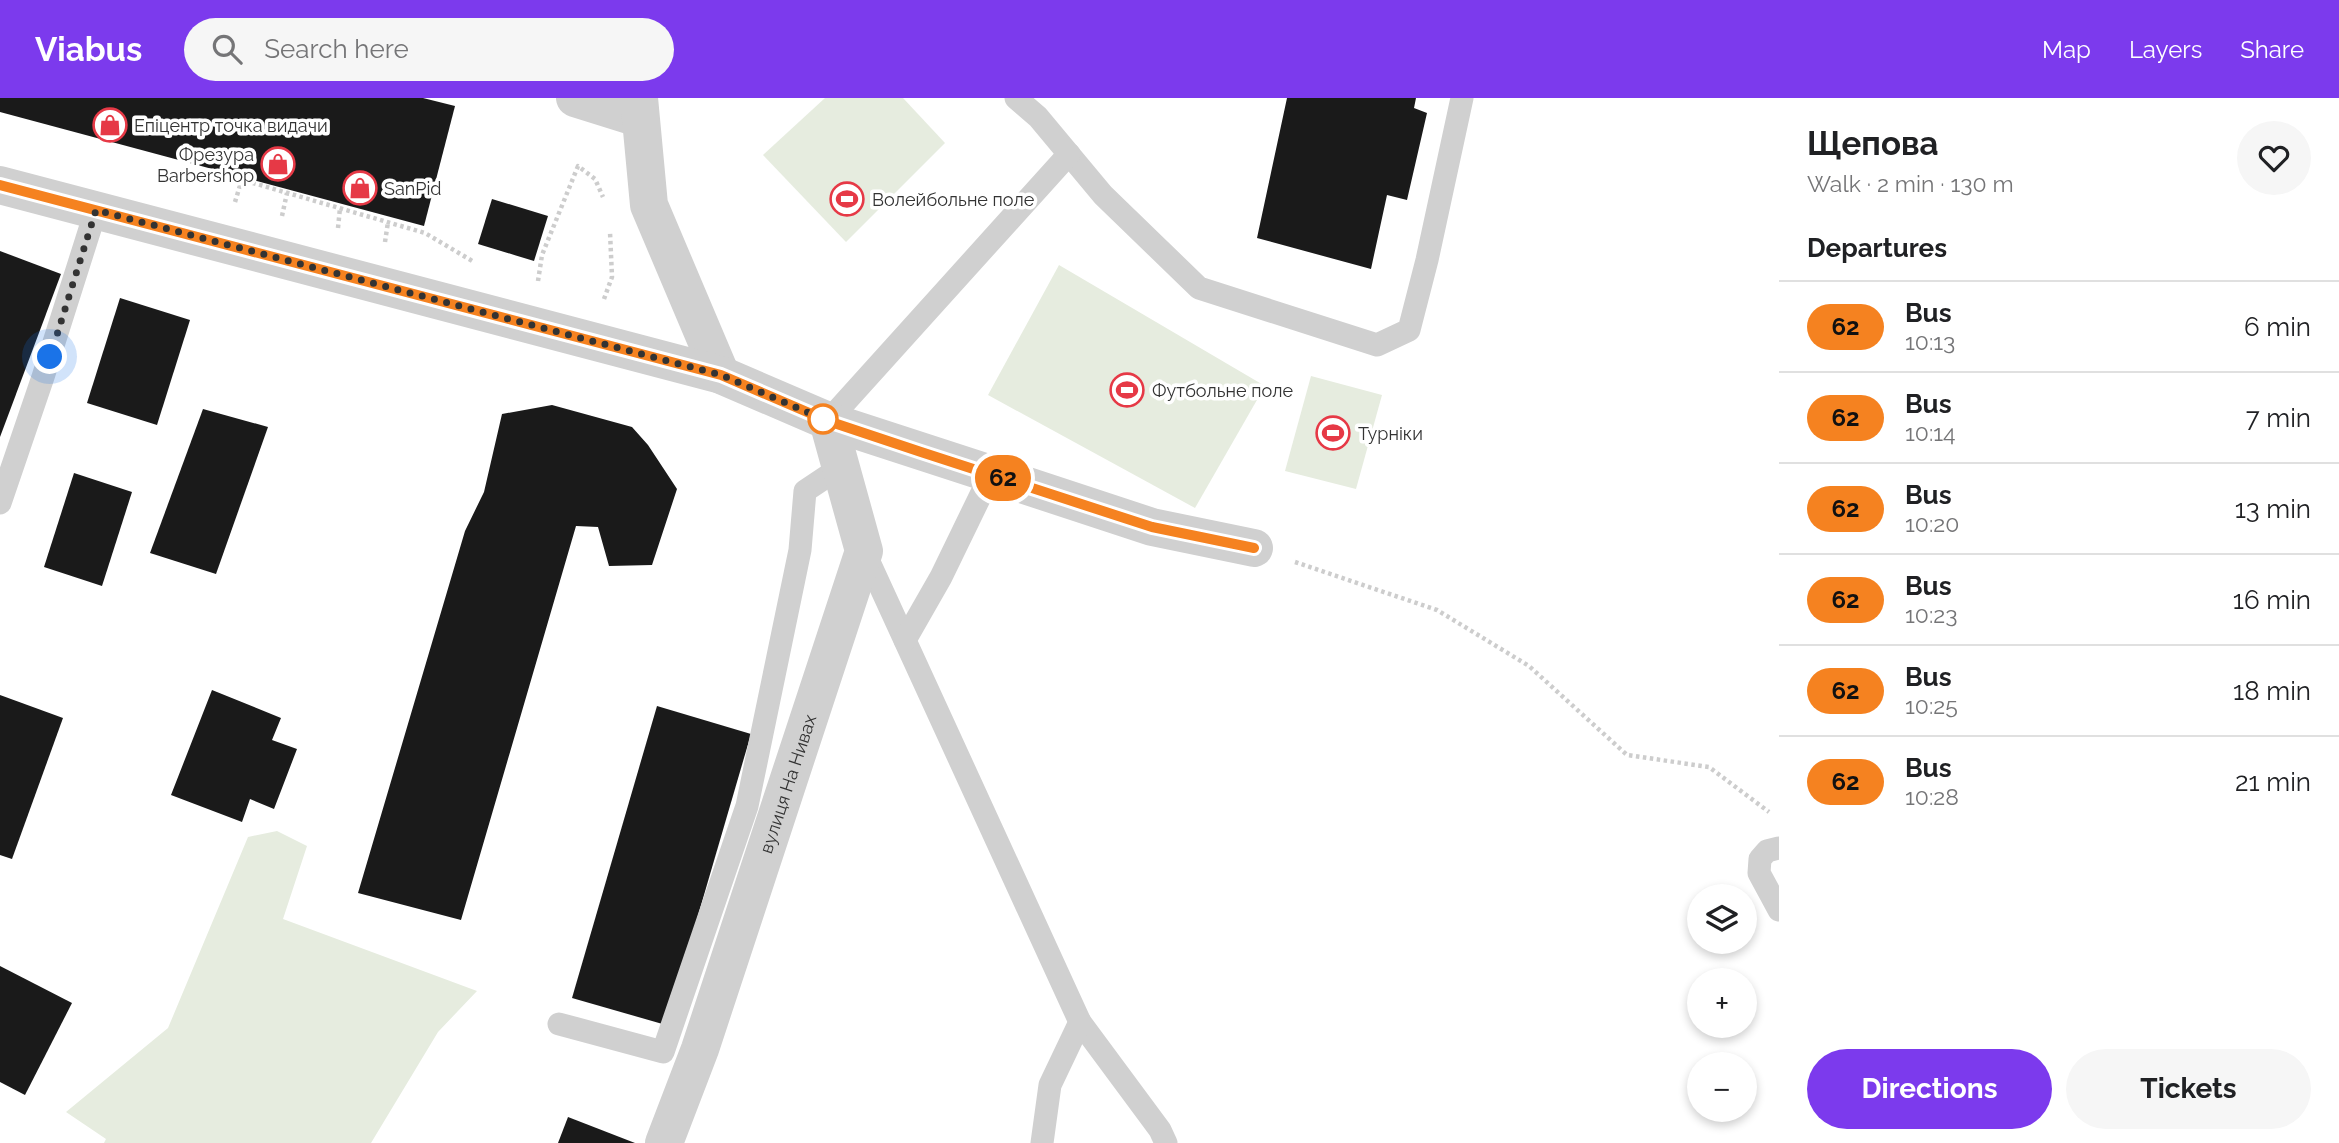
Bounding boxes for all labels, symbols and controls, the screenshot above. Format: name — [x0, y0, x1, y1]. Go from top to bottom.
search box — [184, 18, 674, 81]
text: Viabus — [35, 30, 142, 69]
icon: search — [208, 30, 246, 68]
text: Search here — [264, 34, 409, 64]
text: Map — [2042, 35, 2091, 64]
text: Layers — [2129, 35, 2202, 64]
text: Share — [2240, 35, 2304, 64]
shop icon: Епіцентр точка видачи — [91, 106, 129, 144]
place label: Епіцентр точка видачи — [134, 115, 328, 136]
button: heart — [2237, 121, 2311, 195]
text: Щепова — [1807, 124, 1939, 163]
place label: Фрезура Barbershop — [157, 144, 254, 186]
shop icon: Фрезура Barbershop — [259, 145, 297, 183]
shop icon: SanPid — [341, 169, 379, 207]
text: Walk · 2 min · 130 m — [1807, 170, 2014, 197]
place label: SanPid — [384, 178, 442, 199]
sports icon: Волейбольне поле — [828, 180, 866, 218]
place label: Волейбольне поле — [872, 189, 1035, 210]
text: Departures — [1807, 233, 1947, 263]
text: Bus — [1905, 298, 1952, 328]
text: 62 — [1831, 312, 1860, 341]
text: 6 min — [2244, 312, 2311, 342]
text: 10:13 — [1905, 328, 1955, 355]
your location — [32, 339, 67, 374]
sports icon: Футбольне поле — [1108, 371, 1146, 409]
place label: Футбольне поле — [1152, 380, 1293, 401]
text: Bus — [1905, 389, 1952, 419]
text: 62 — [1831, 403, 1860, 432]
text: 7 min — [2246, 403, 2311, 433]
unlabelled marker — [808, 404, 838, 434]
sports icon: Турніки — [1314, 414, 1352, 452]
text: 10:14 — [1905, 419, 1956, 446]
place label: Турніки — [1358, 423, 1423, 444]
line badge: 62 — [972, 455, 1034, 501]
text: 62 — [989, 463, 1017, 492]
text: Bus — [1905, 480, 1952, 510]
text: 62 — [1831, 494, 1860, 523]
text: 13 min — [2235, 494, 2311, 524]
text: 10:20 — [1905, 510, 1959, 537]
text: Bus — [1905, 571, 1952, 601]
text: 62 — [1831, 585, 1860, 614]
text: 16 min — [2233, 585, 2311, 615]
text: 10:23 — [1905, 601, 1958, 628]
text: Bus — [1905, 662, 1952, 692]
text: 62 — [1831, 676, 1860, 705]
text: 18 min — [2233, 676, 2311, 706]
text: 10:25 — [1905, 692, 1958, 719]
street label: вулиця На Нивах — [755, 712, 820, 856]
text: Bus — [1905, 753, 1952, 783]
text: 62 — [1831, 767, 1860, 796]
text: 21 min — [2235, 767, 2311, 797]
text: 10:28 — [1905, 783, 1959, 810]
map controls — [1687, 884, 1757, 1122]
button: layers — [1687, 884, 1757, 954]
button: + — [1687, 968, 1757, 1038]
button: Directions — [1807, 1049, 2052, 1129]
button: Tickets — [2066, 1049, 2311, 1129]
button: − — [1687, 1052, 1757, 1122]

